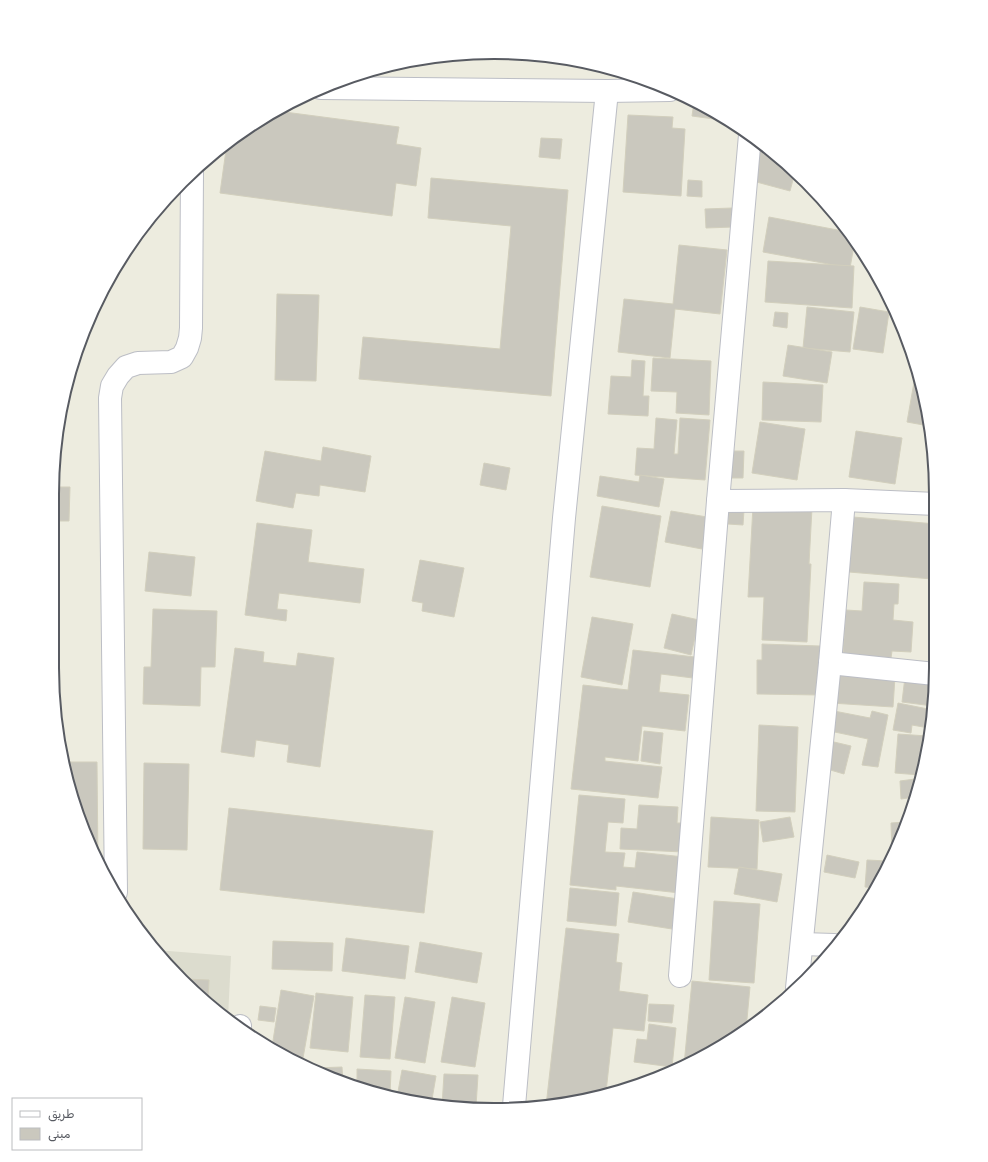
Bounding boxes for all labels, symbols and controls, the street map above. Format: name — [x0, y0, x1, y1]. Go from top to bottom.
legend — [12, 1098, 142, 1150]
text: طريق — [48, 1107, 74, 1122]
text: مبنى — [48, 1127, 71, 1142]

